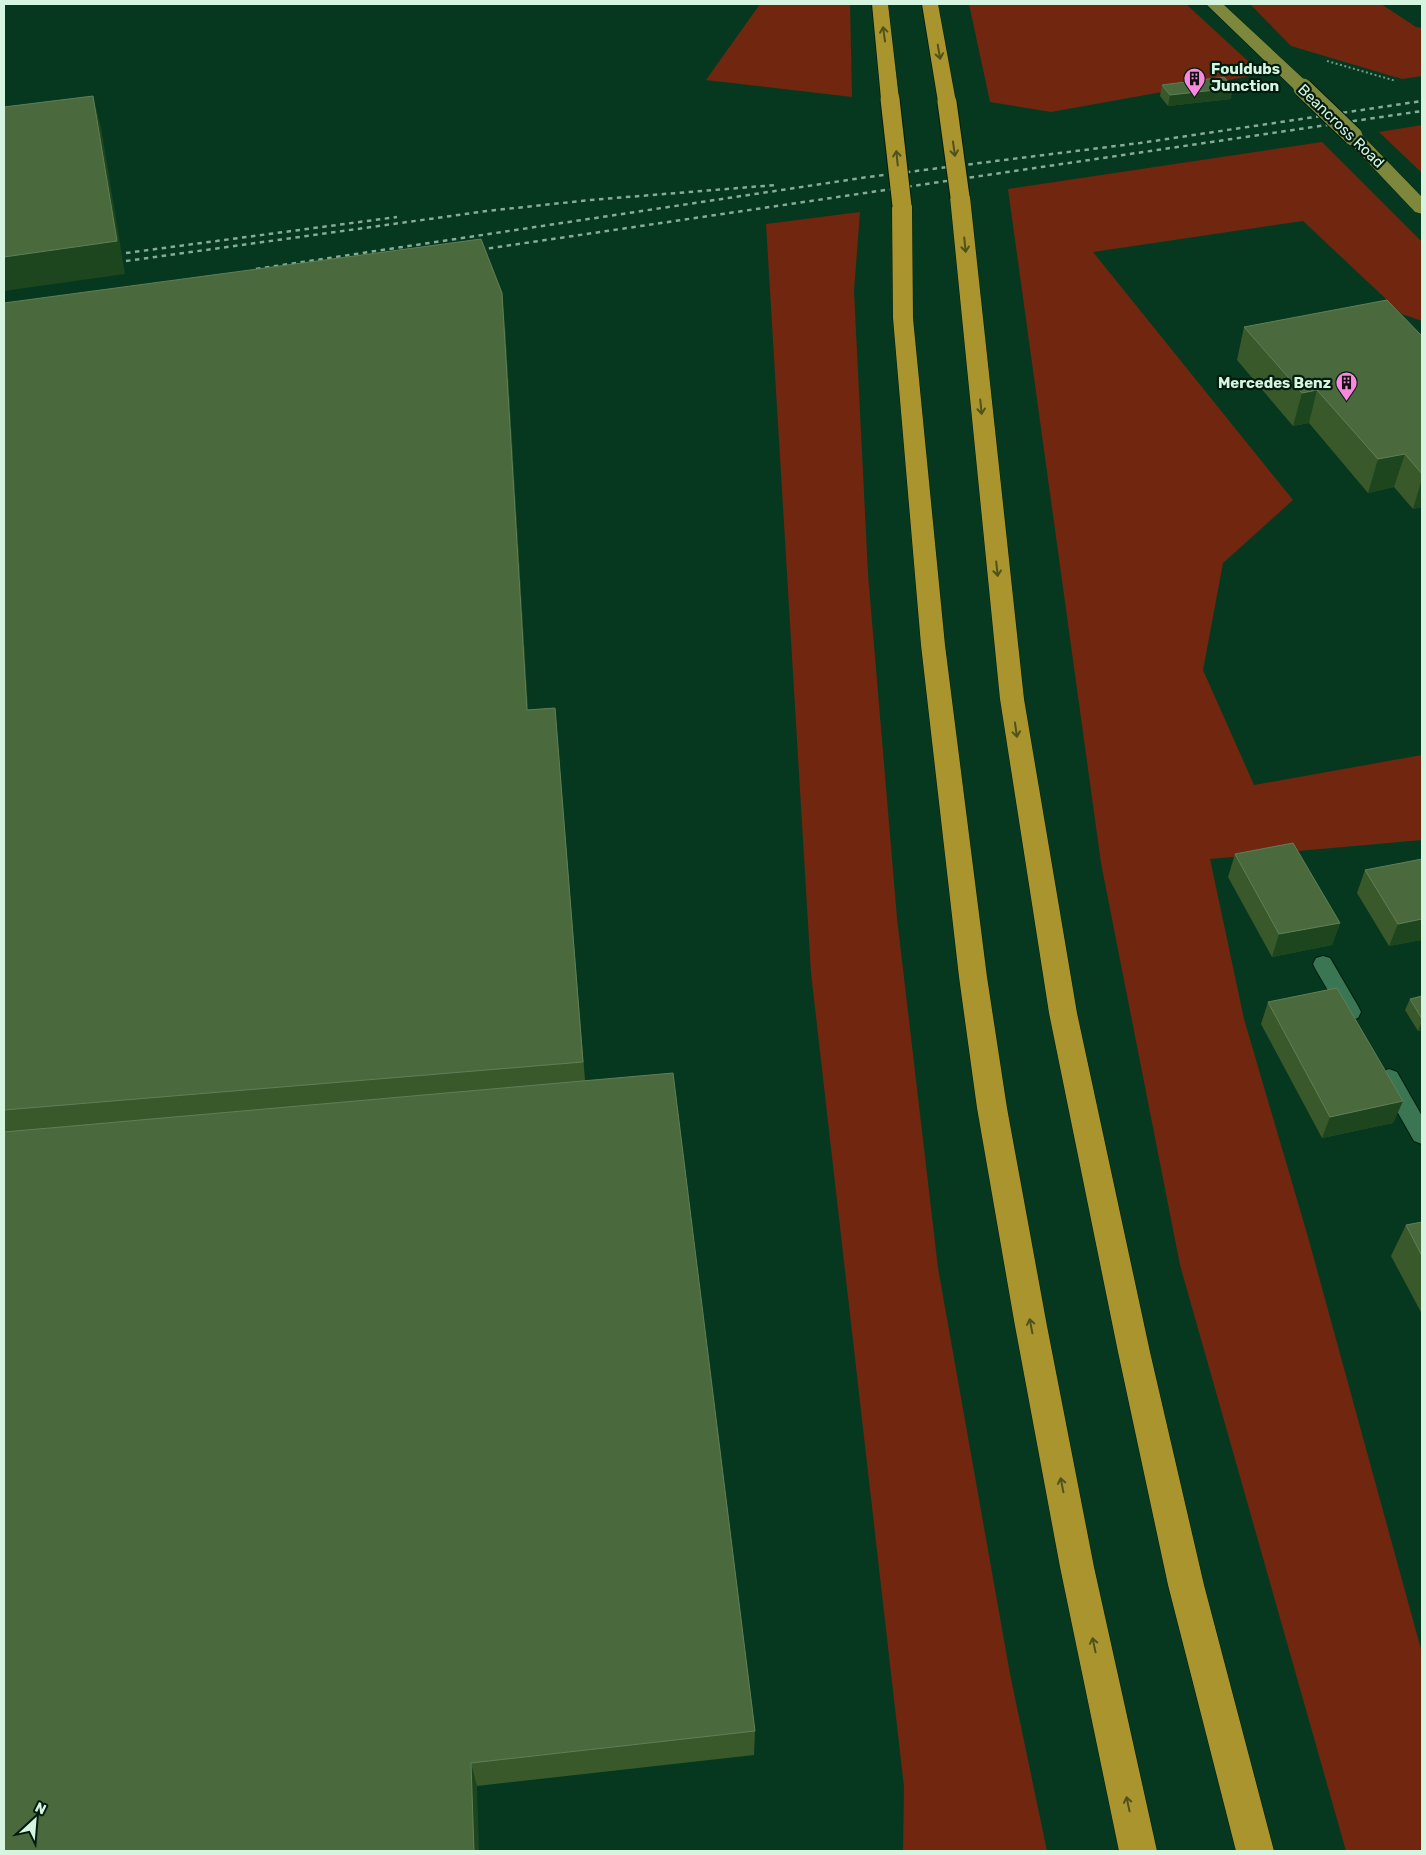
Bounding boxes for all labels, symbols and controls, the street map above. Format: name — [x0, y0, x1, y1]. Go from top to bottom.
one-way arrow — [879, 26, 889, 42]
one-way arrow — [934, 43, 944, 59]
place label: Fouldubs Junction — [1211, 60, 1280, 95]
building icon: Fouldubs Junction — [1183, 66, 1207, 97]
street label: Beancross Road — [1294, 80, 1388, 172]
one-way arrow — [949, 141, 959, 157]
one-way arrow — [892, 150, 902, 166]
one-way arrow — [960, 237, 970, 253]
building icon: Mercedes Benz — [1335, 371, 1359, 402]
place label: Mercedes Benz — [1218, 374, 1331, 392]
one-way arrow — [976, 399, 986, 415]
one-way arrow — [992, 560, 1002, 576]
one-way arrow — [1011, 722, 1021, 738]
one-way arrow — [1026, 1318, 1036, 1334]
one-way arrow — [1056, 1478, 1066, 1494]
one-way arrow — [1089, 1637, 1098, 1653]
north arrow — [10, 1795, 60, 1845]
one-way arrow — [1123, 1796, 1132, 1812]
text: N — [32, 1799, 49, 1819]

